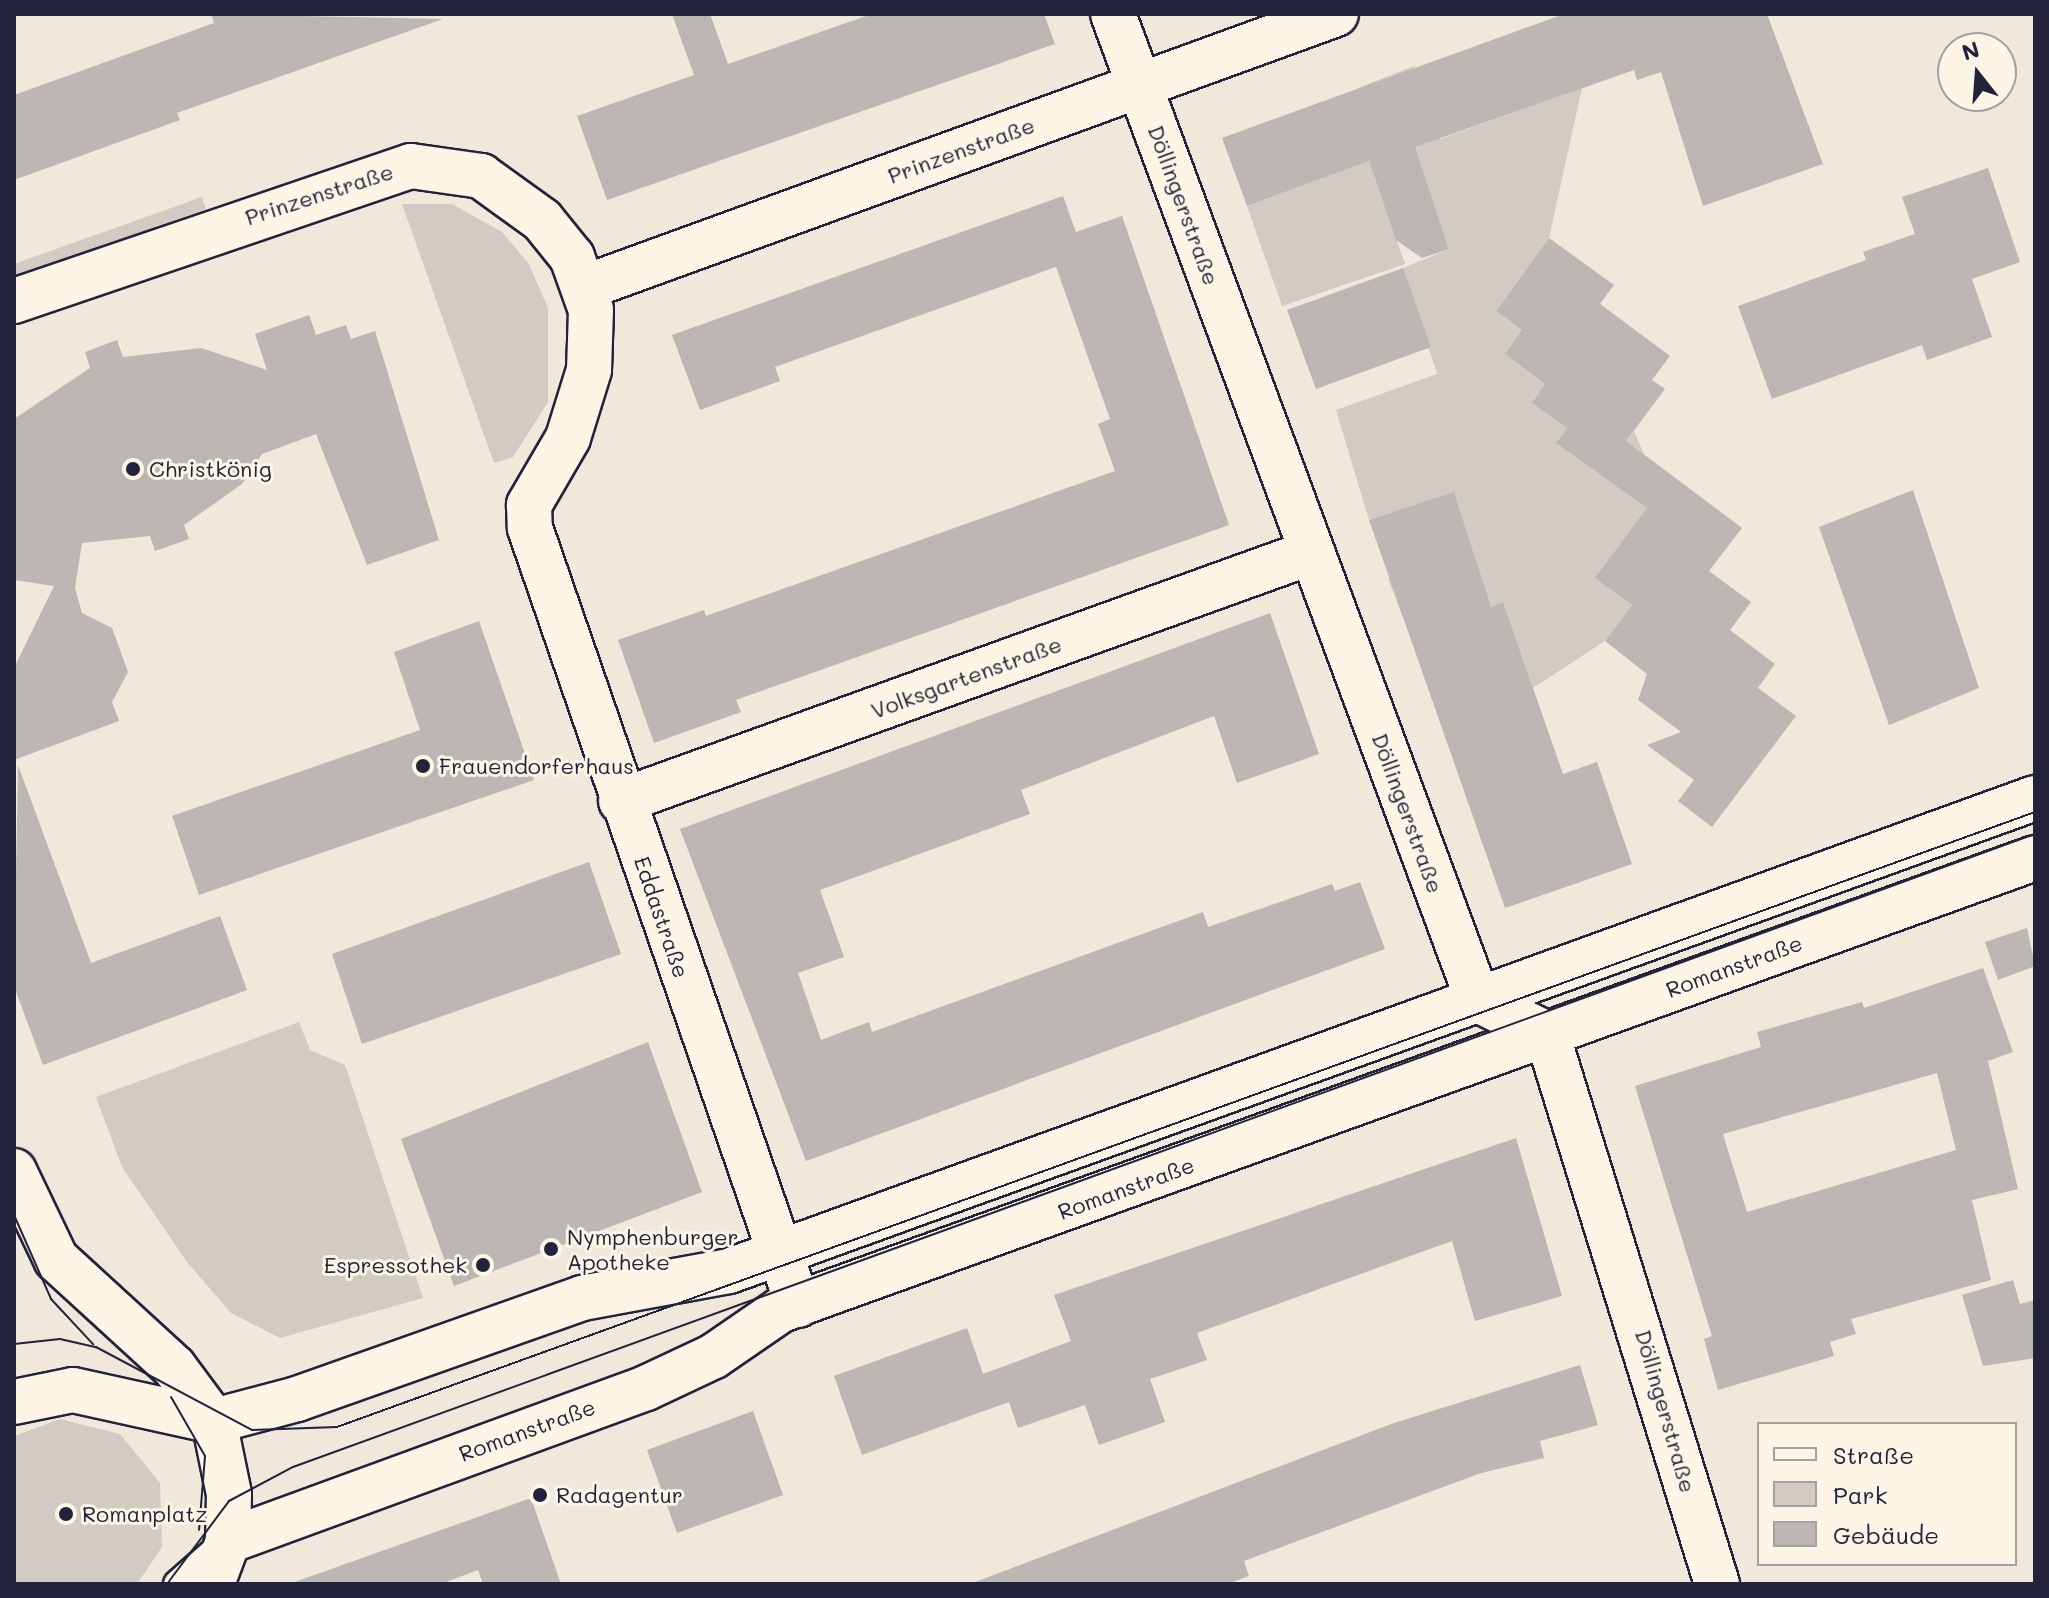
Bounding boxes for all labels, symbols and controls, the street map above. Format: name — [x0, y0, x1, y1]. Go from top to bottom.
north arrow — [1937, 32, 2017, 112]
text: N — [1958, 34, 1983, 67]
street label: Prinzenstraße — [884, 111, 1038, 189]
street label: Döllingerstraße — [1143, 121, 1225, 289]
street label: Prinzenstraße — [242, 158, 396, 230]
place label: Christkönig — [149, 456, 272, 482]
marker: Christkönig — [124, 460, 142, 478]
street label: Volksgartenstraße — [867, 630, 1065, 724]
street label: Döllingerstraße — [1367, 729, 1449, 897]
place label: Frauendorferhaus — [439, 753, 634, 779]
marker: Frauendorferhaus — [414, 757, 432, 775]
street label: Eddastraße — [629, 853, 695, 981]
street label: Romanstraße — [1662, 929, 1806, 1003]
street label: Romanstraße — [1054, 1151, 1198, 1225]
place label: Nymphenburger Apotheke — [567, 1223, 739, 1274]
marker: Nymphenburger Apotheke — [542, 1240, 560, 1258]
place label: Espressothek — [324, 1252, 467, 1278]
marker: Espressothek — [474, 1256, 492, 1274]
street label: Döllingerstraße — [1630, 1327, 1702, 1495]
street label: Romanstraße — [455, 1393, 599, 1467]
legend — [1757, 1422, 2017, 1566]
text: Straße — [1833, 1439, 1914, 1470]
text: Park — [1833, 1479, 1887, 1510]
place label: Radagentur — [556, 1482, 683, 1508]
marker: Radagentur — [531, 1486, 549, 1504]
place label: Romanplatz — [82, 1501, 207, 1527]
marker: Romanplatz — [57, 1505, 75, 1523]
text: Gebäude — [1833, 1519, 1939, 1550]

